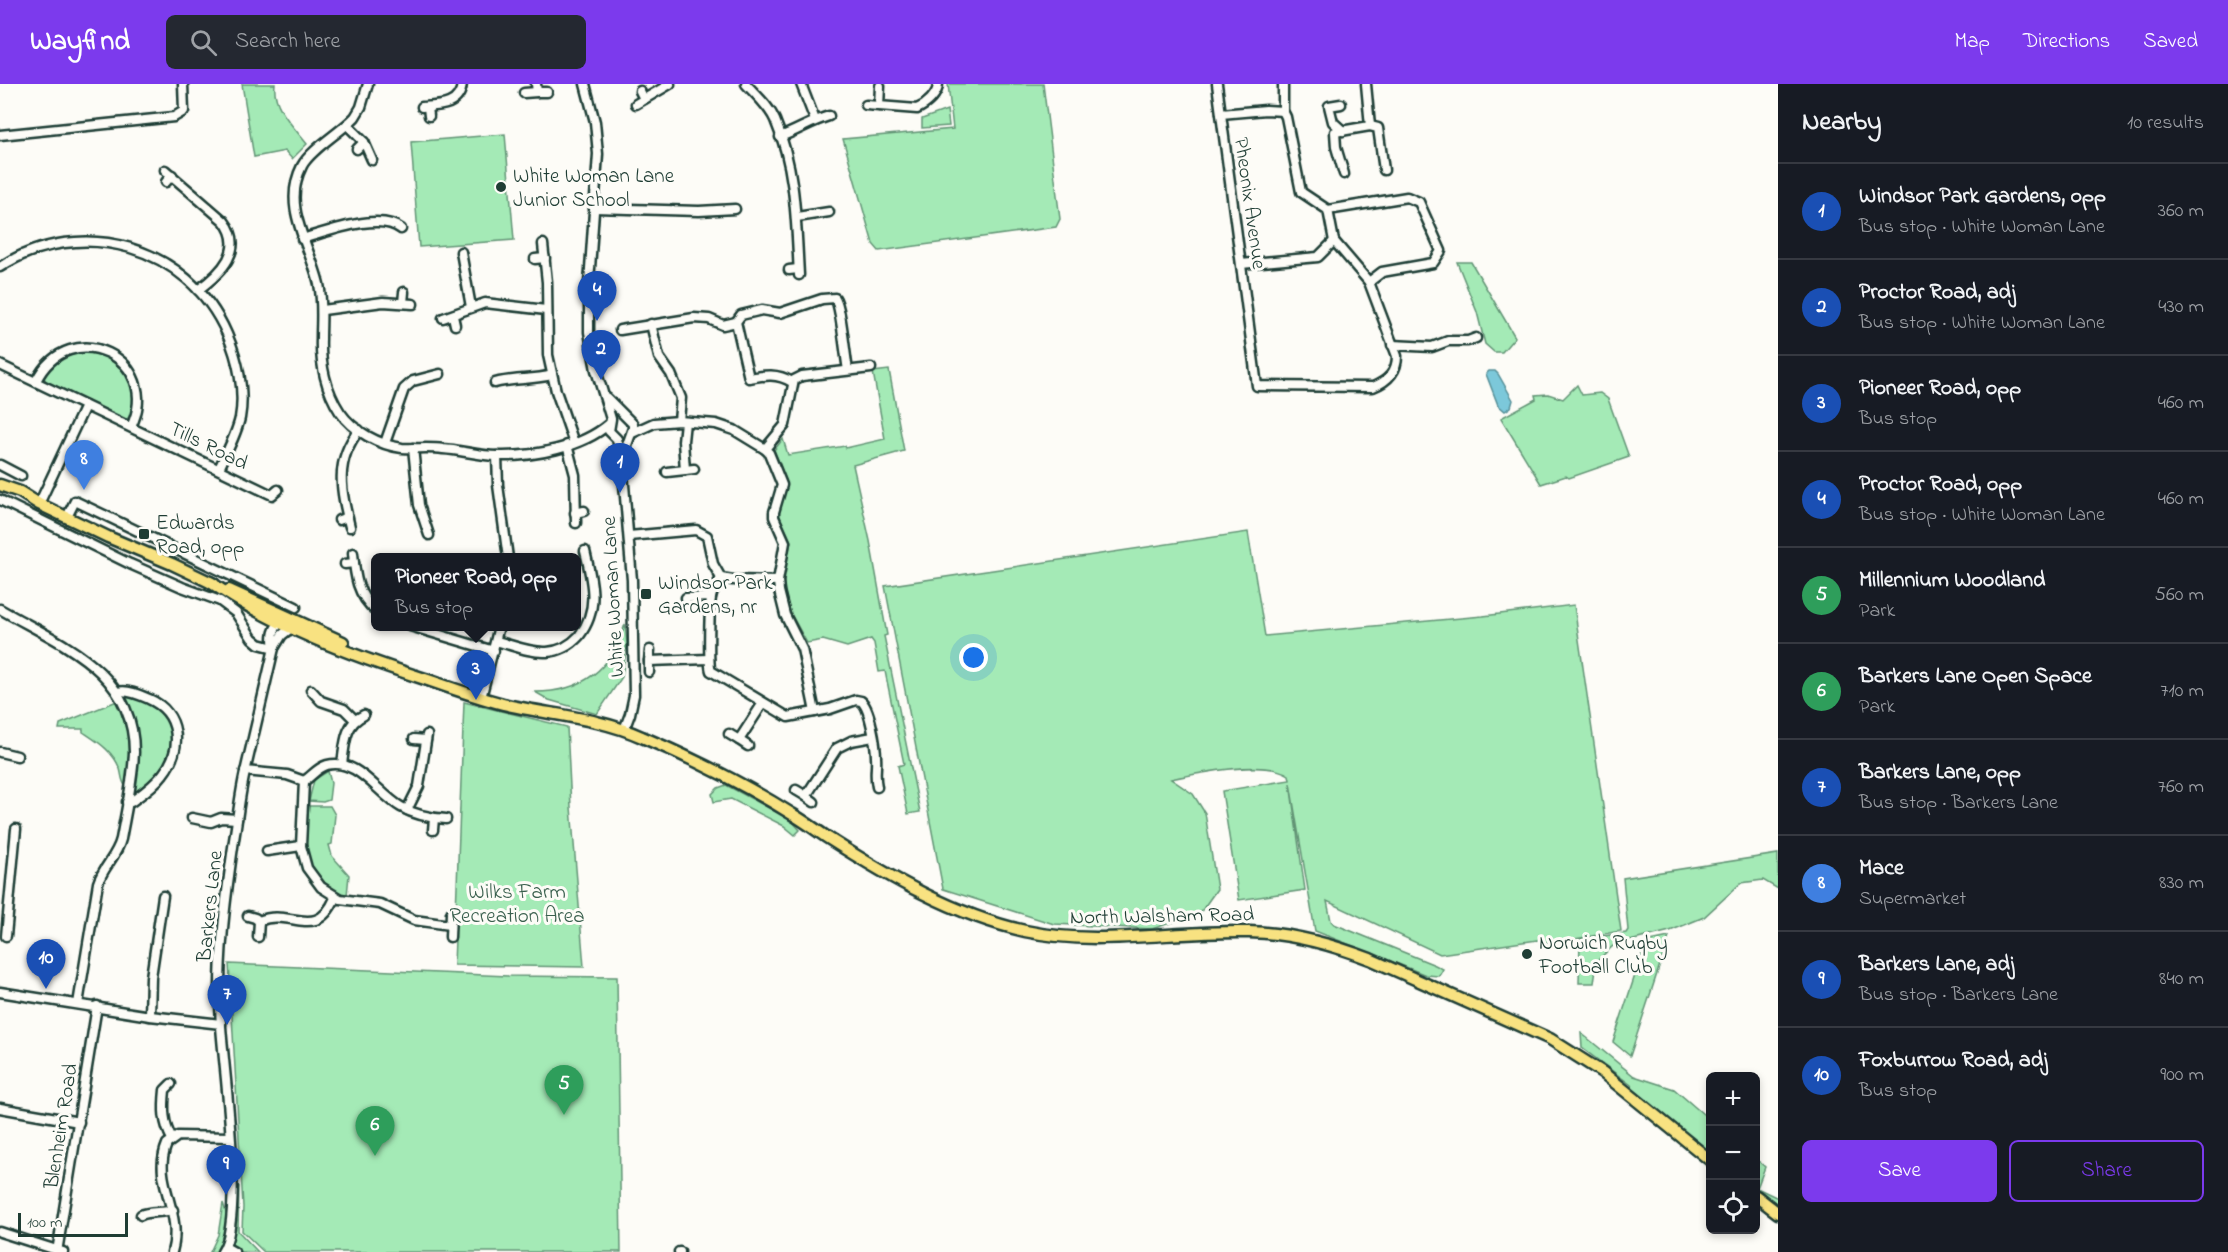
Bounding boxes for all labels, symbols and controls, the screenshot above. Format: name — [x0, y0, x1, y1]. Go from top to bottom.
search box — [166, 15, 586, 69]
text: Wayfind — [30, 22, 130, 63]
icon: search — [187, 26, 220, 59]
text: Search here — [235, 26, 340, 58]
text: Map — [1954, 27, 1990, 57]
text: Directions — [2023, 27, 2110, 57]
text: Saved — [2143, 27, 2198, 57]
text: Nearby — [1802, 104, 1881, 142]
text: 10 results — [2127, 109, 2204, 138]
street label: Pheonix Avenue — [1225, 135, 1273, 272]
place label: White Woman Lane Junior School — [513, 162, 675, 216]
marker: White Woman Lane Junior School — [494, 180, 508, 194]
text: Windsor Park Gardens, opp — [1859, 181, 2106, 213]
text: 1 — [1818, 197, 1825, 226]
text: 360 m — [2158, 197, 2204, 226]
text: Bus stop · White Woman Lane — [1859, 213, 2105, 242]
pin: 4 — [578, 272, 616, 321]
text: Proctor Road, adj — [1859, 277, 2015, 309]
text: 2 — [1817, 293, 1826, 322]
text: 430 m — [2158, 293, 2204, 322]
text: Bus stop · White Woman Lane — [1859, 309, 2105, 338]
pin: 2 — [582, 330, 620, 380]
text: Pioneer Road, opp — [1859, 373, 2021, 405]
text: 3 — [1817, 389, 1826, 418]
text: 460 m — [2158, 389, 2204, 418]
text: Bus stop — [1859, 405, 1937, 434]
street label: Tills Road — [164, 415, 253, 479]
pin: 8 — [64, 440, 104, 490]
pin: 1 — [600, 444, 640, 493]
text: Proctor Road, opp — [1859, 469, 2022, 501]
text: 4 — [1817, 485, 1826, 514]
text: 460 m — [2158, 485, 2204, 514]
text: Bus stop · White Woman Lane — [1859, 501, 2105, 530]
place label: Edwards Road, opp — [156, 509, 244, 563]
street label: White Woman Lane — [595, 515, 633, 678]
marker: Edwards Road, opp — [137, 527, 151, 541]
popup — [371, 553, 581, 631]
text: Pioneer Road, opp — [395, 562, 557, 594]
text: Millennium Woodland — [1859, 565, 2045, 597]
place label: Windsor Park Gardens, nr — [658, 569, 773, 623]
text: 5 — [1816, 581, 1827, 610]
text: 560 m — [2155, 581, 2204, 610]
marker: Windsor Park Gardens, nr — [639, 587, 653, 601]
text: Bus stop — [395, 594, 473, 623]
text: Park — [1859, 597, 1895, 626]
your location — [959, 643, 988, 672]
pin: 3 — [456, 650, 496, 700]
text: Barkers Lane Open Space — [1859, 661, 2092, 693]
text: 6 — [1817, 677, 1826, 706]
text: 710 m — [2160, 677, 2204, 706]
text: Park — [1859, 693, 1895, 722]
text: Barkers Lane, opp — [1859, 757, 2021, 789]
text: 7 — [1817, 773, 1826, 802]
text: 760 m — [2158, 773, 2204, 802]
text: Bus stop · Barkers Lane — [1859, 789, 2058, 818]
street label: Barkers Lane — [190, 848, 232, 964]
text: Mace — [1859, 853, 1904, 885]
text: 8 — [1818, 869, 1825, 898]
text: 830 m — [2159, 869, 2204, 898]
park label: Wilks Farm Recreation Area — [449, 878, 585, 932]
text: Supermarket — [1859, 885, 1966, 914]
street label: North Walsham Road — [1070, 900, 1255, 934]
place label: Norwich Rugby Football Club — [1538, 929, 1668, 983]
pin: 10 — [26, 940, 66, 989]
marker: Norwich Rugby Football Club — [1520, 947, 1534, 961]
text: Barkers Lane, adj — [1859, 949, 2014, 981]
text: 9 — [1818, 965, 1825, 994]
text: 840 m — [2159, 965, 2204, 994]
pin: 7 — [208, 976, 246, 1025]
text: Bus stop · Barkers Lane — [1859, 981, 2058, 1010]
text: Foxburrow Road, adj — [1859, 1045, 2048, 1077]
street label: Blenheim Road — [37, 1061, 87, 1192]
text: 10 — [1814, 1061, 1829, 1090]
text: 900 m — [2160, 1061, 2204, 1090]
pin: 5 — [544, 1066, 584, 1115]
map controls — [1706, 1072, 1760, 1234]
button: + — [1706, 1072, 1760, 1126]
text: Bus stop — [1859, 1077, 1937, 1106]
pin: 6 — [356, 1106, 394, 1156]
button: − — [1706, 1126, 1760, 1180]
button: Save — [1802, 1140, 1997, 1202]
button: Share — [2009, 1140, 2204, 1202]
pin: 9 — [206, 1146, 246, 1195]
button: locate — [1706, 1180, 1760, 1234]
scale bar — [18, 1210, 128, 1238]
text: 100 m — [27, 1211, 62, 1235]

